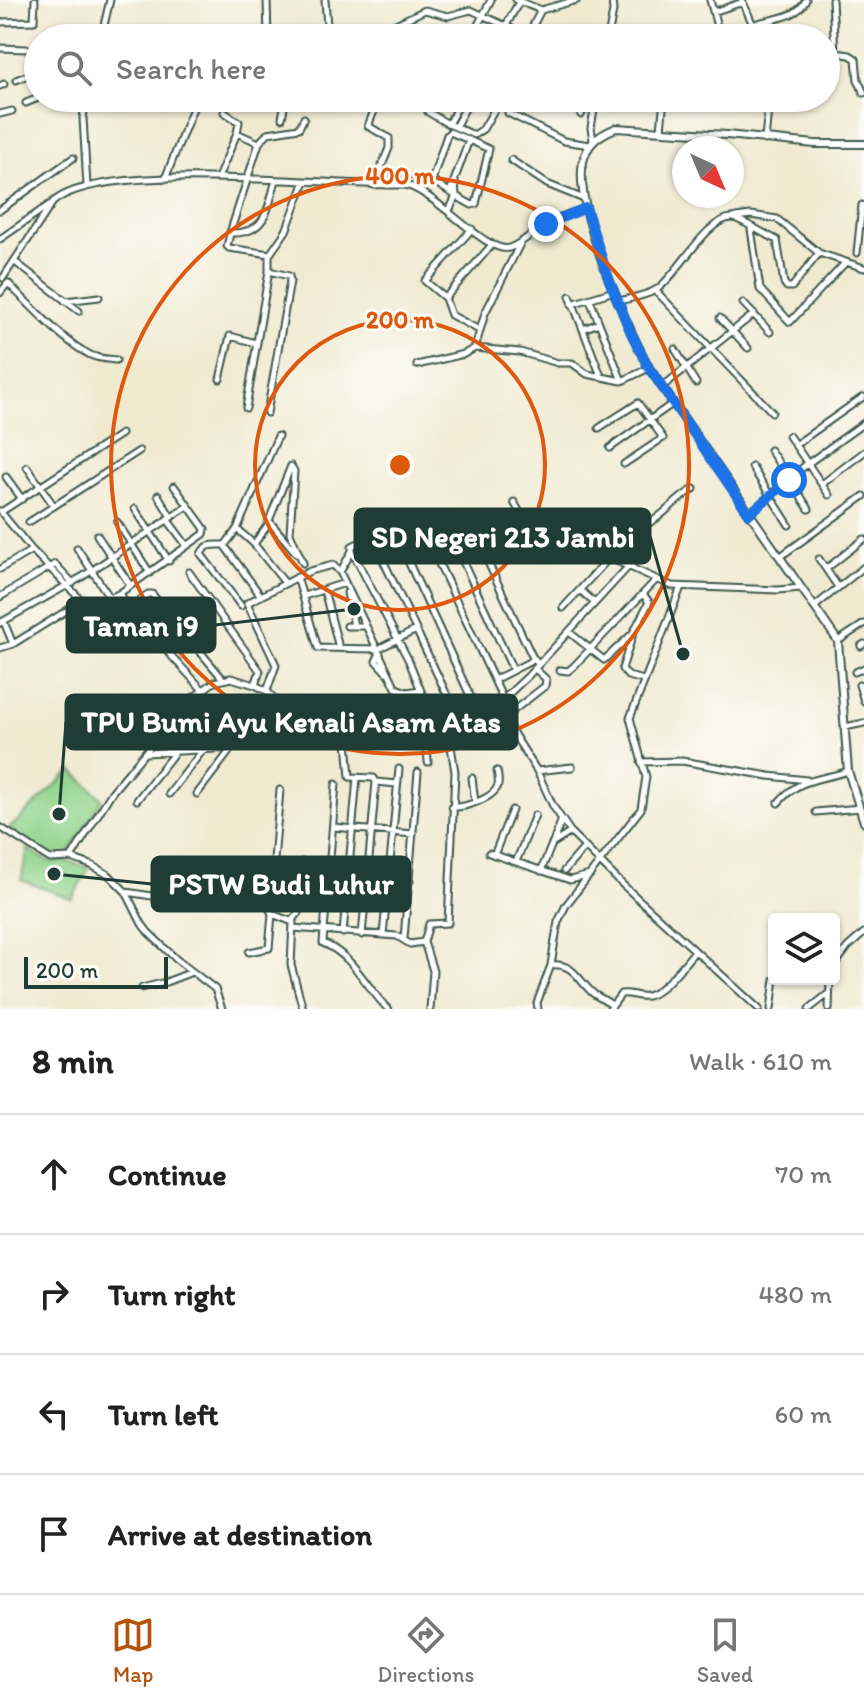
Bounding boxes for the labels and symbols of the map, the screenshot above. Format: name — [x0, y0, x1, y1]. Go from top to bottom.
north arrow — [672, 136, 744, 208]
text: 400 m — [365, 161, 436, 190]
route end — [528, 206, 564, 242]
text: 200 m — [366, 305, 435, 334]
centre of rings — [386, 451, 414, 479]
route start — [771, 462, 807, 498]
callout: SD Negeri 213 Jambi — [355, 509, 650, 563]
text: SD Negeri 213 Jambi — [371, 518, 635, 555]
callout: Taman i9 — [67, 598, 215, 652]
text: Taman i9 — [82, 607, 199, 644]
callout: TPU Bumi Ayu Kenali Asam Atas — [66, 695, 517, 749]
text: TPU Bumi Ayu Kenali Asam Atas — [80, 703, 501, 740]
callout: PSTW Budi Luhur — [152, 857, 410, 911]
text: PSTW Budi Luhur — [168, 865, 395, 902]
scale bar — [24, 953, 168, 989]

